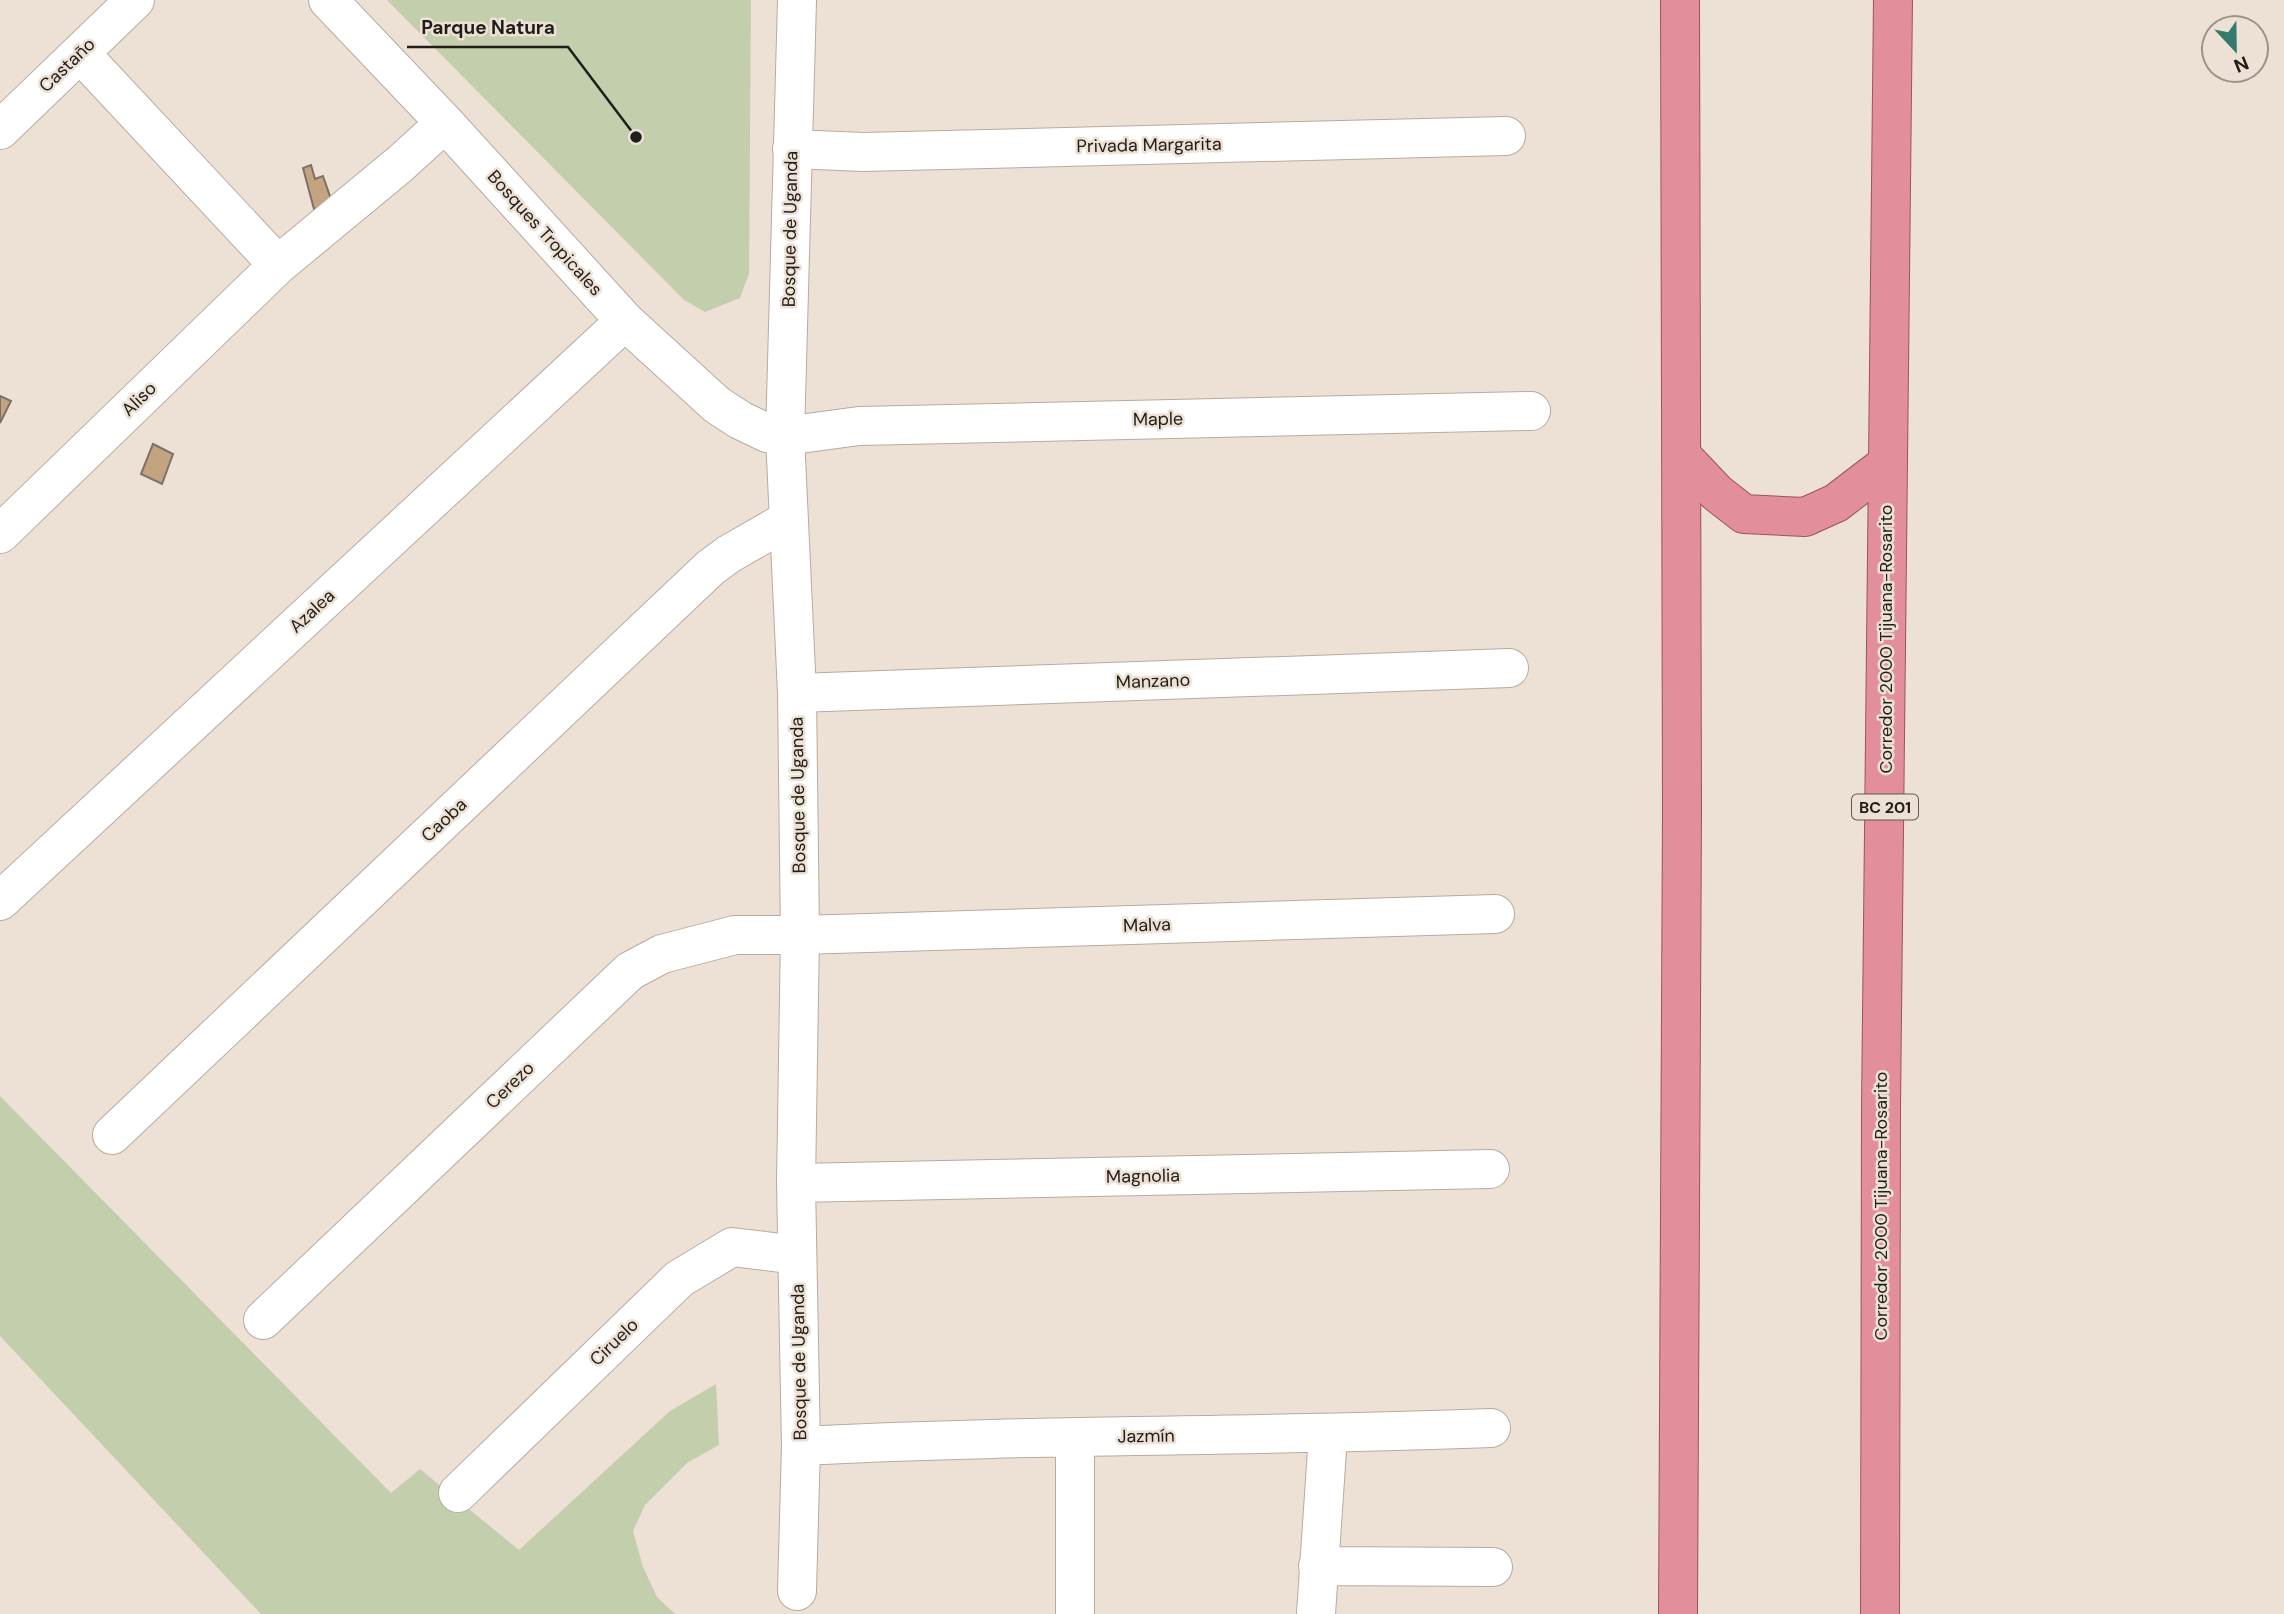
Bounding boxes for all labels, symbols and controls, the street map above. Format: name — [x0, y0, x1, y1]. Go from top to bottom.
callout: Parque Natura — [407, 7, 568, 47]
north arrow — [2200, 14, 2270, 84]
text: Parque Natura — [421, 15, 555, 40]
street label: Castaño — [34, 32, 100, 98]
text: N — [2230, 50, 2252, 78]
street label: Privada Margarita — [1076, 132, 1222, 158]
street label: Bosque de Uganda — [777, 151, 803, 307]
street label: Bosques Tropicales — [482, 165, 608, 301]
street label: Aliso — [116, 376, 162, 422]
street label: Maple — [1133, 407, 1183, 431]
street label: Corredor 2000 Tijuana-Rosarito — [1874, 505, 1898, 773]
street label: Azalea — [284, 584, 340, 638]
street label: Manzano — [1115, 668, 1191, 694]
street label: Bosque de Uganda — [785, 717, 811, 873]
street label: Caoba — [416, 793, 472, 847]
road number: BC 201 — [1852, 794, 1918, 820]
street label: Malva — [1123, 912, 1171, 938]
street label: Cerezo — [481, 1056, 539, 1114]
street label: Corredor 2000 Tijuana-Rosarito — [1869, 1072, 1893, 1340]
street label: Magnolia — [1106, 1163, 1180, 1189]
street label: Bosque de Uganda — [786, 1284, 812, 1440]
street label: Ciruelo — [584, 1313, 644, 1371]
street label: Jazmín — [1117, 1424, 1175, 1448]

